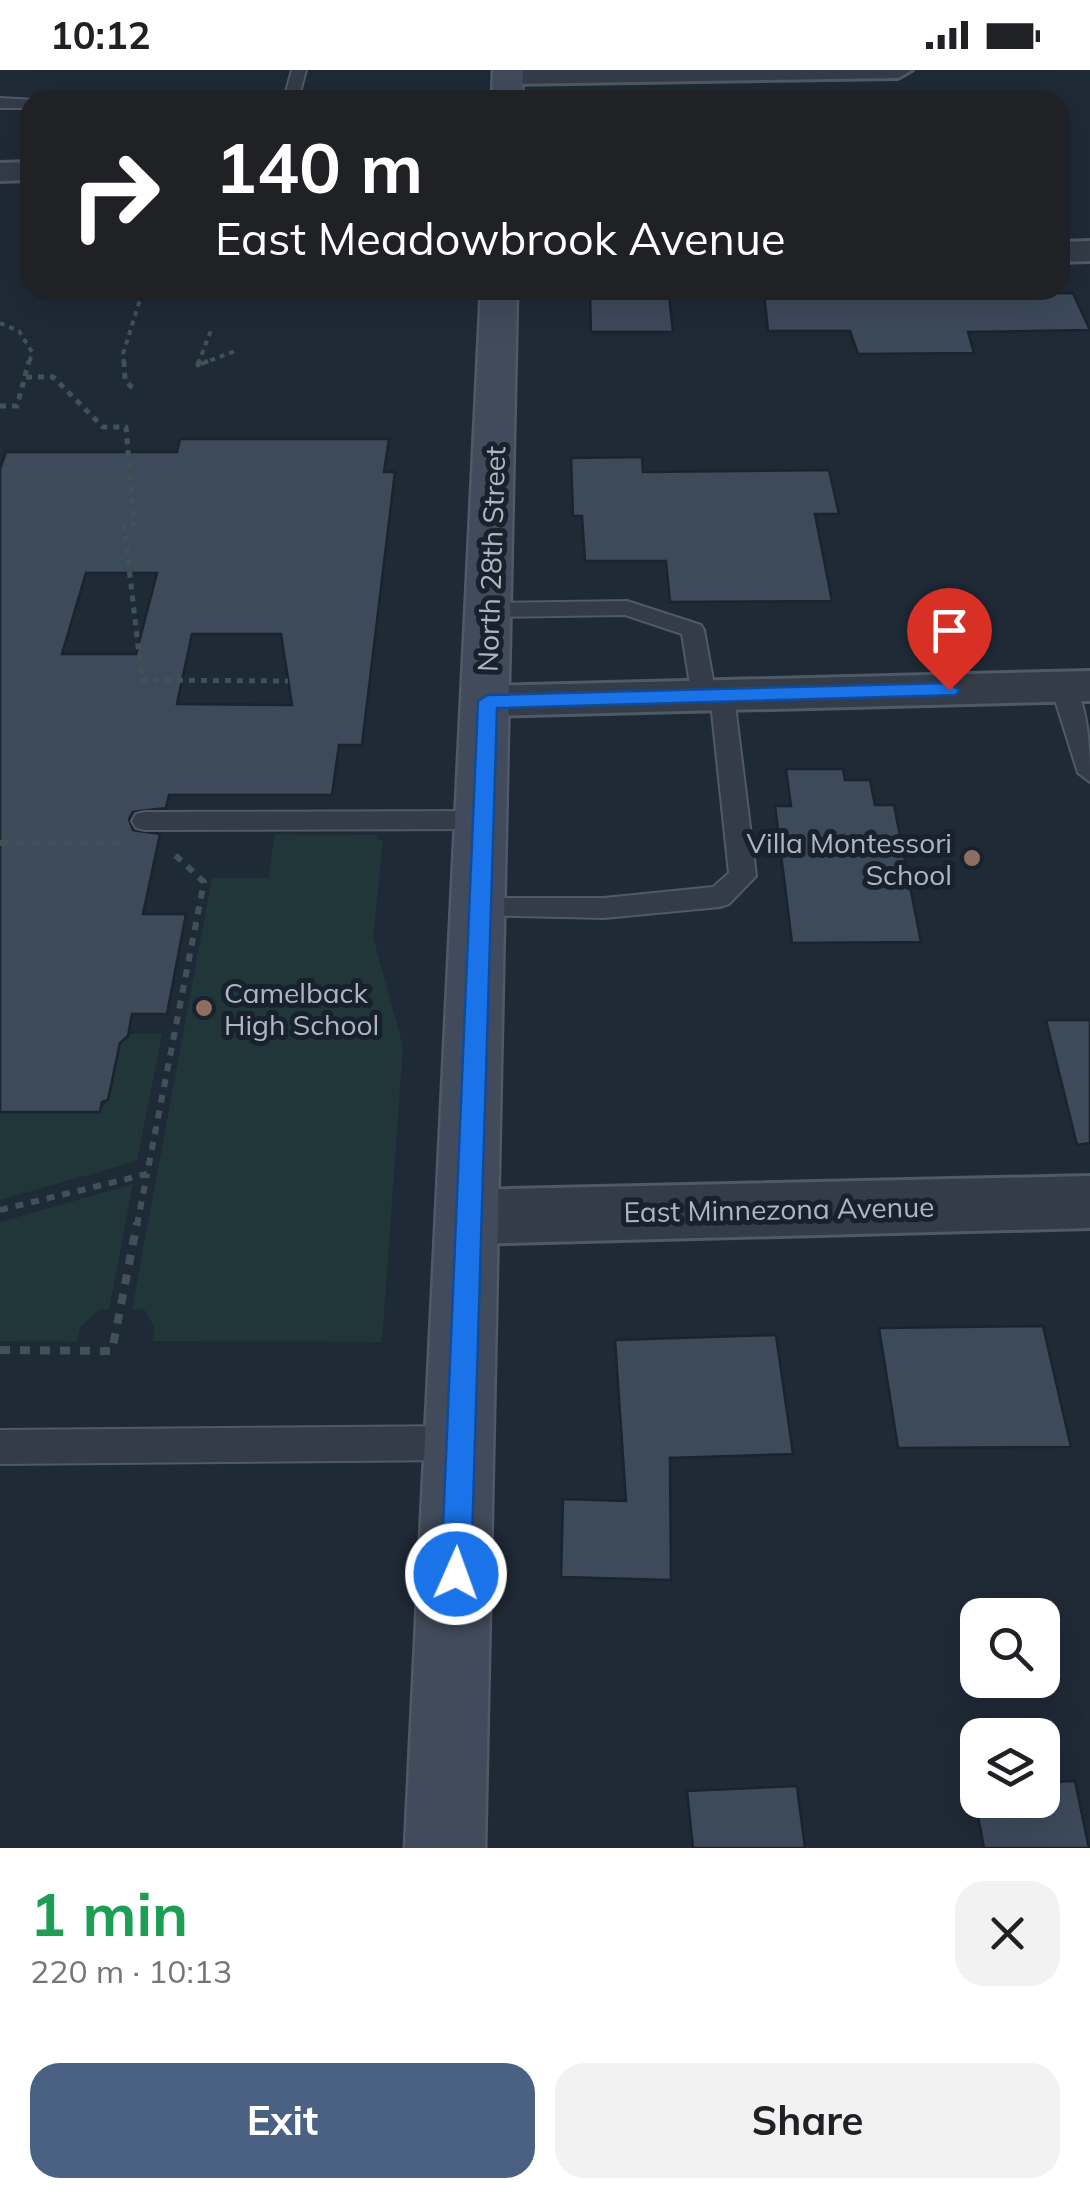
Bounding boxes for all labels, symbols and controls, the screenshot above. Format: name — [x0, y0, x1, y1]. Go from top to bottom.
text: 10:12 — [50, 11, 151, 59]
text: 140 m — [215, 123, 423, 211]
icon: right — [50, 130, 180, 260]
text: East Meadowbrook Avenue — [215, 210, 785, 266]
street label: North 28th Street — [470, 445, 512, 672]
pin — [907, 588, 992, 691]
icon: arrive — [922, 603, 977, 658]
place label: Villa Montessori School — [746, 825, 952, 892]
marker: Villa Montessori School — [961, 847, 983, 869]
place label: Camelback High School — [224, 975, 379, 1042]
marker: Camelback High School — [193, 997, 215, 1019]
street label: East Minnezona Avenue — [623, 1189, 935, 1229]
position arrow — [404, 1522, 508, 1626]
map controls — [960, 1598, 1060, 1818]
button: search — [960, 1598, 1060, 1698]
button: layers — [960, 1718, 1060, 1818]
text: 1 min — [30, 1876, 188, 1951]
button: close — [955, 1881, 1060, 1986]
text: 220 m · 10:13 — [30, 1951, 232, 1991]
button: Exit — [30, 2063, 535, 2178]
button: Share — [555, 2063, 1060, 2178]

